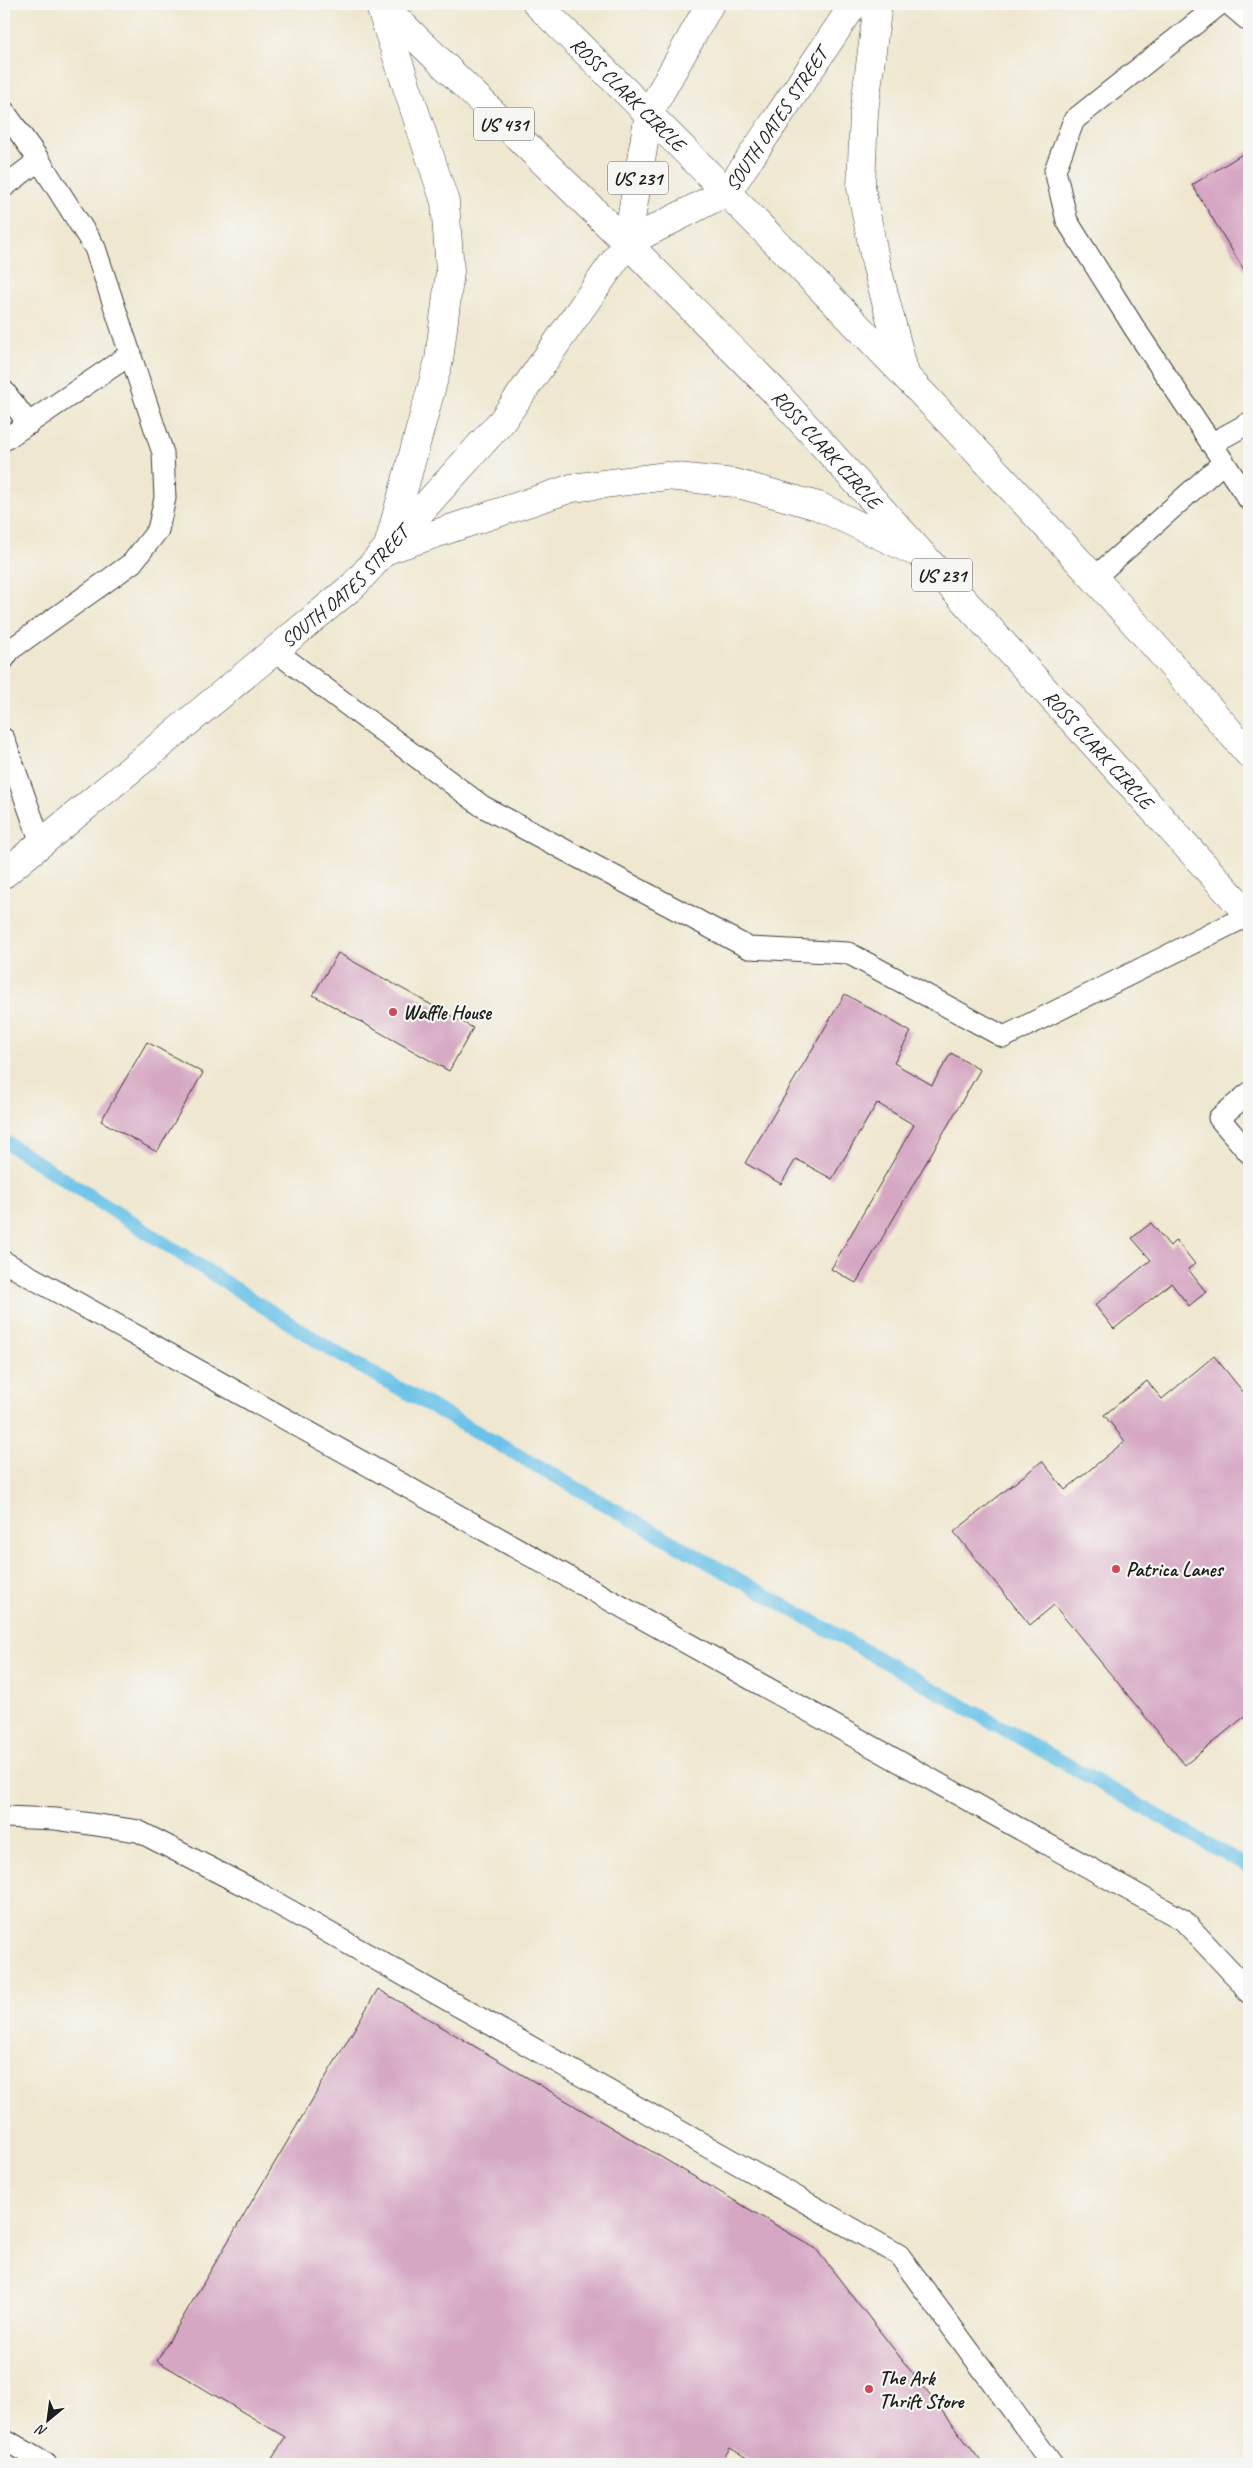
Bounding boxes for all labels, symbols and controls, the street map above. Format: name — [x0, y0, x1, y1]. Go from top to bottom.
street label: ROSS CLARK CIRCLE — [565, 32, 692, 158]
street label: SOUTH OATES STREET — [720, 40, 836, 196]
road number: US 431 — [474, 108, 534, 140]
road number: US 231 — [608, 162, 668, 194]
street label: ROSS CLARK CIRCLE — [766, 385, 888, 516]
street label: SOUTH OATES STREET — [276, 517, 417, 653]
road number: US 231 — [912, 558, 972, 592]
street label: ROSS CLARK CIRCLE — [1038, 685, 1160, 816]
place label: Waffle House — [403, 1000, 492, 1025]
marker: Waffle House — [387, 1006, 399, 1018]
place label: Patrica Lanes — [1126, 1557, 1224, 1582]
marker: Patrica Lanes — [1110, 1563, 1122, 1575]
place label: The Ark Thrift Store — [879, 2366, 965, 2414]
marker: The Ark Thrift Store — [863, 2383, 875, 2395]
north arrow — [22, 2396, 72, 2446]
text: N — [32, 2420, 50, 2440]

